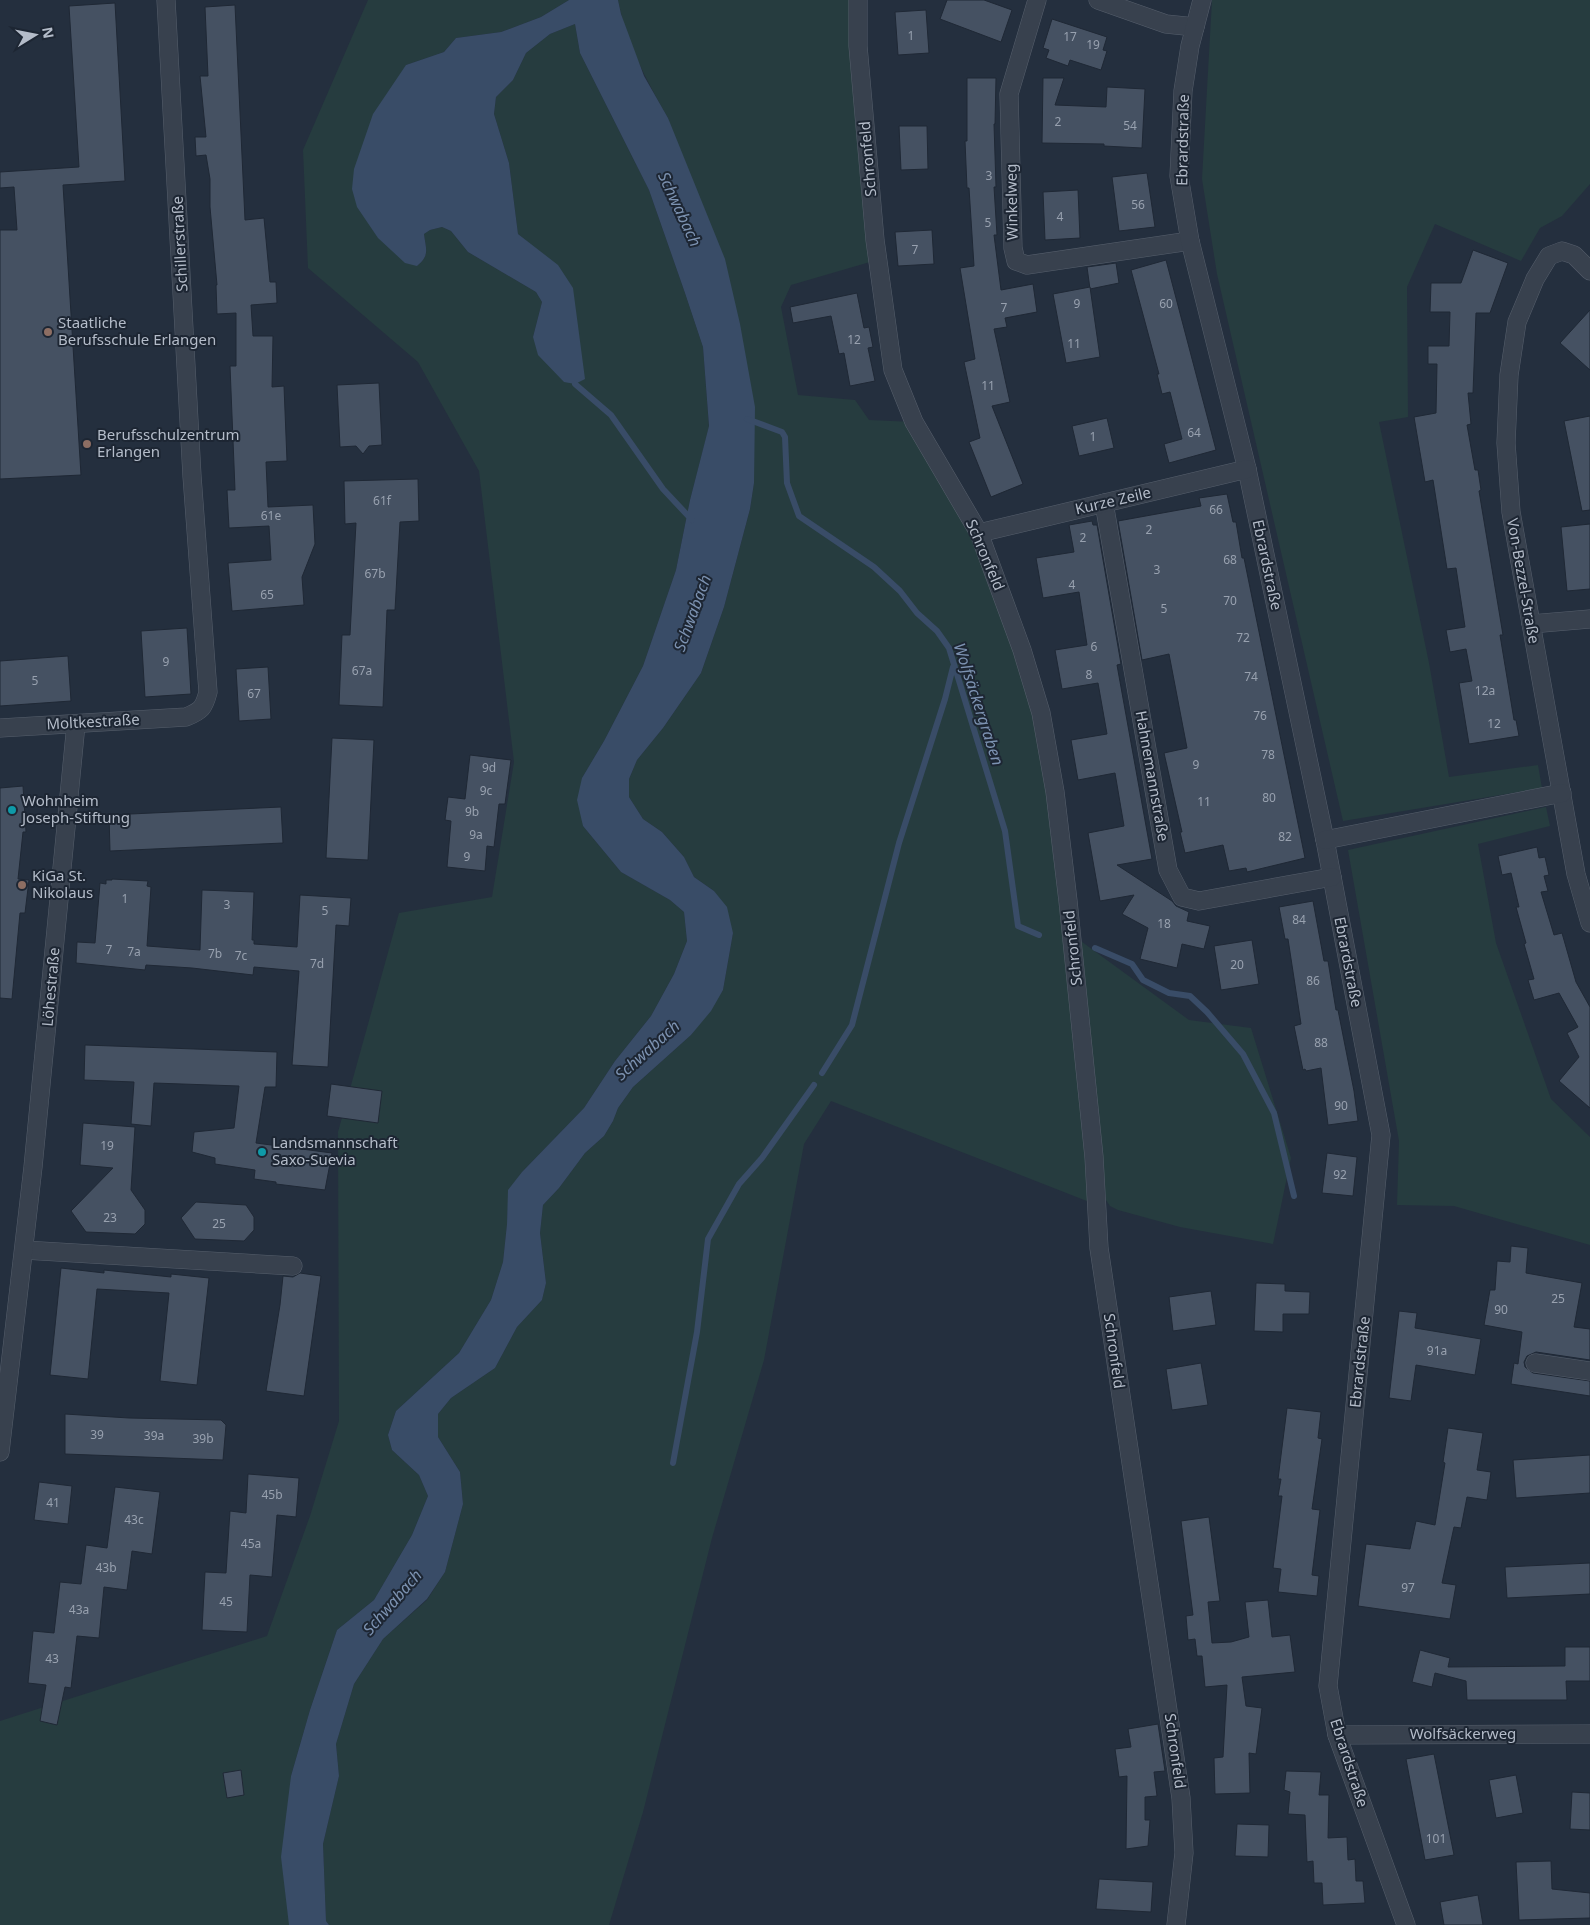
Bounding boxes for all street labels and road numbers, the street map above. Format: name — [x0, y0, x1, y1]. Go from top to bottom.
street label: Ebrardstraße — [1171, 94, 1193, 186]
street label: Schronfeld — [854, 121, 880, 198]
street label: Winkelweg — [1000, 163, 1022, 241]
street label: Schillerstraße — [167, 196, 191, 292]
street label: Kurze Zeile — [1073, 482, 1153, 518]
street label: Schronfeld — [962, 516, 1010, 593]
street label: Von-Bezzel-Straße — [1503, 517, 1545, 645]
street label: Ebrardstraße — [1249, 518, 1287, 612]
street label: Moltkestraße — [46, 709, 140, 733]
street label: Hahnemannstraße — [1132, 709, 1174, 843]
street label: Schronfeld — [1058, 909, 1086, 987]
street label: Ebrardstraße — [1330, 915, 1368, 1009]
street label: Löhestraße — [37, 946, 63, 1027]
street label: Schronfeld — [1100, 1312, 1130, 1390]
street label: Ebrardstraße — [1344, 1315, 1374, 1409]
street label: Schronfeld — [1161, 1712, 1191, 1790]
street label: Ebrardstraße — [1326, 1716, 1374, 1809]
street label: Wolfsäckerweg — [1410, 1723, 1516, 1743]

